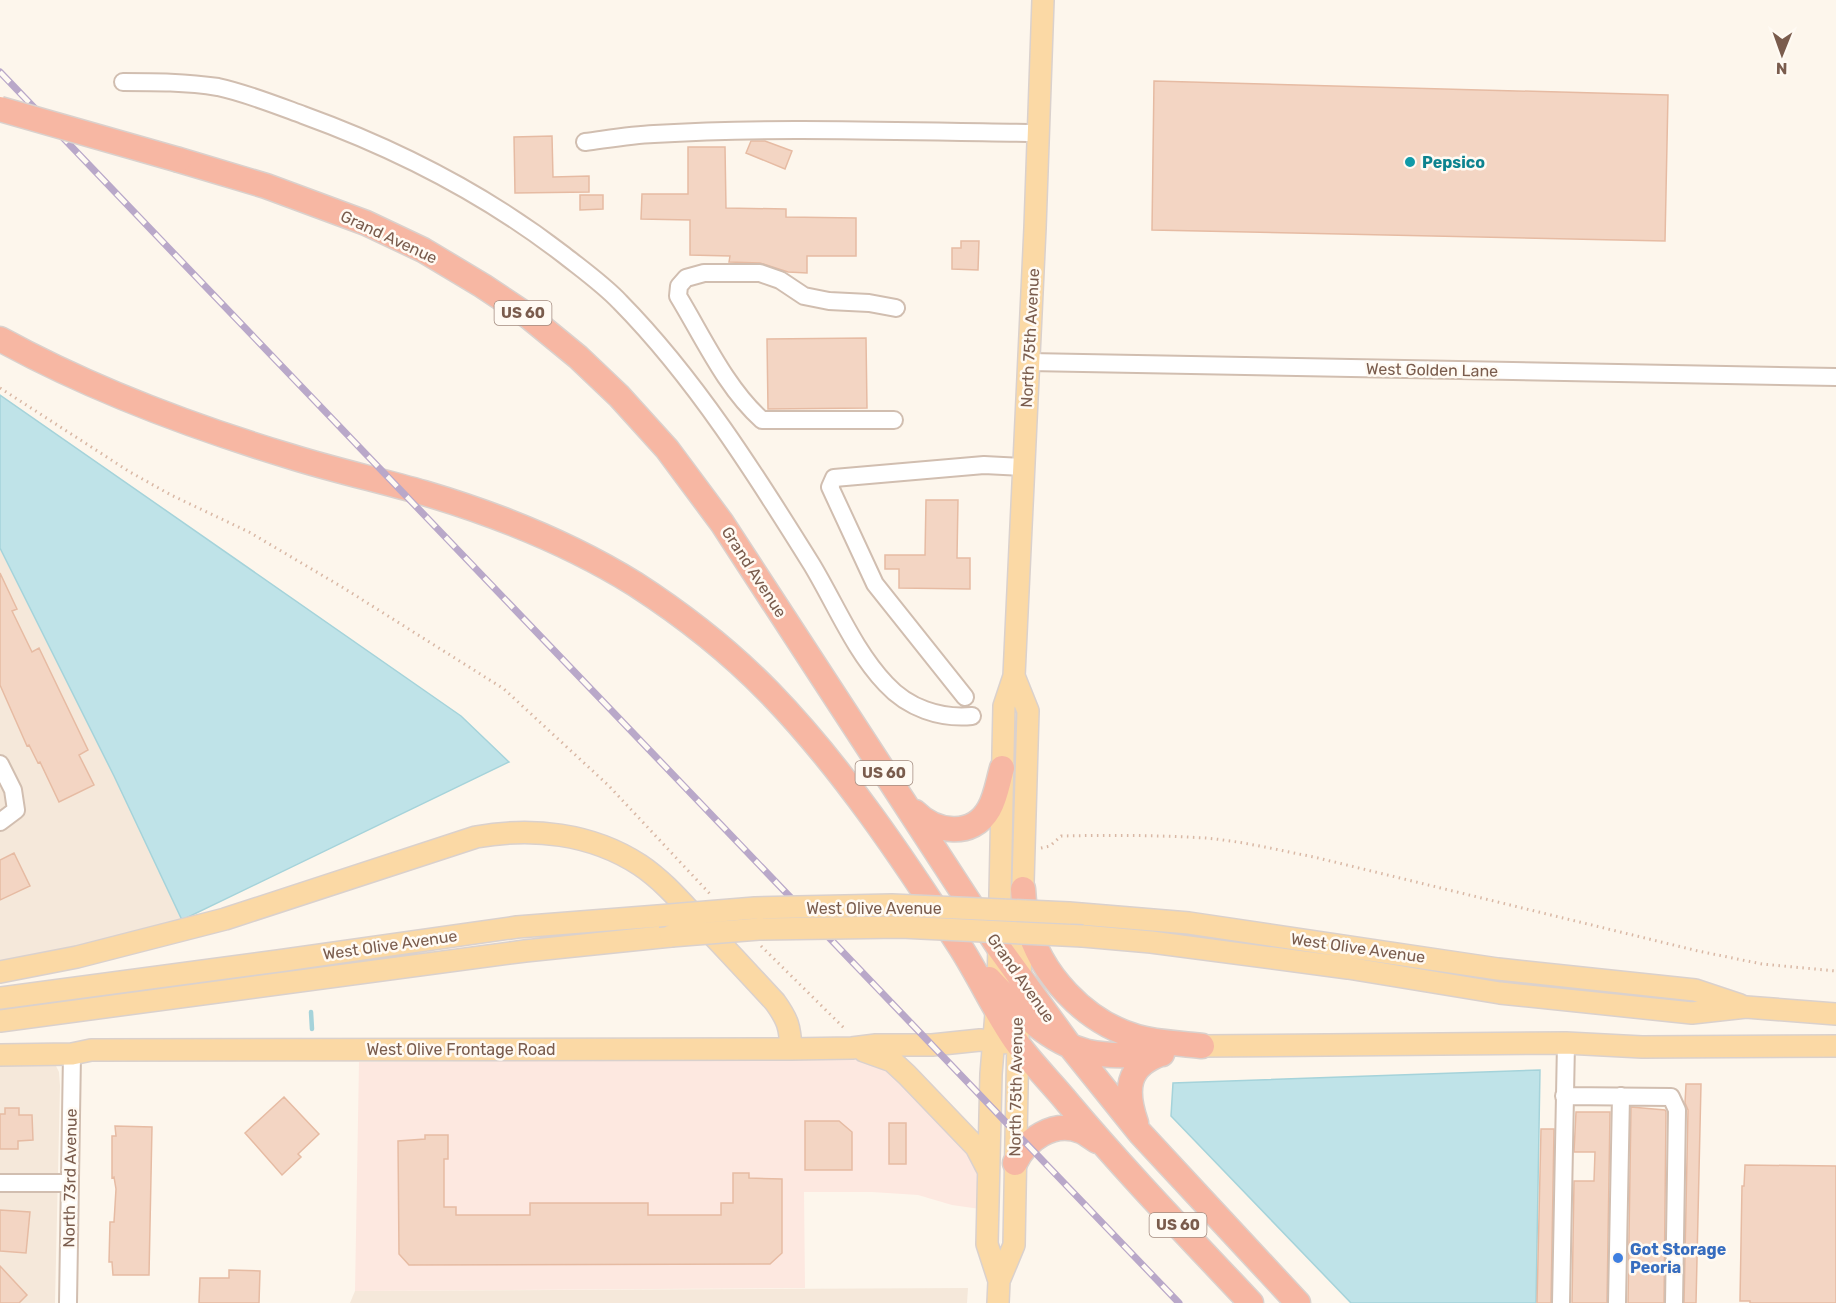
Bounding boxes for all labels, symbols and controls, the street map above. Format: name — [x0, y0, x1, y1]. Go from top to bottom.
north arrow — [1752, 24, 1812, 84]
text: N — [1776, 59, 1788, 78]
place label: Pepsico — [1422, 153, 1485, 172]
marker: Pepsico — [1403, 155, 1417, 169]
street label: Grand Avenue — [338, 206, 440, 268]
street label: North 75th Avenue — [1017, 268, 1043, 408]
road number: US 60 — [494, 301, 552, 325]
street label: West Golden Lane — [1366, 359, 1498, 381]
street label: Grand Avenue — [718, 523, 790, 621]
road number: US 60 — [856, 761, 912, 785]
street label: West Olive Avenue — [806, 899, 942, 918]
street label: West Olive Avenue — [322, 926, 458, 964]
street label: West Olive Avenue — [1290, 929, 1426, 967]
street label: Grand Avenue — [983, 930, 1059, 1026]
street label: North 75th Avenue — [1005, 1017, 1027, 1157]
street label: West Olive Frontage Road — [366, 1040, 556, 1059]
street label: North 73rd Avenue — [59, 1108, 81, 1248]
road number: US 60 — [1150, 1213, 1206, 1237]
place label: Got Storage Peoria — [1630, 1240, 1726, 1277]
marker: Got Storage Peoria — [1611, 1251, 1625, 1265]

